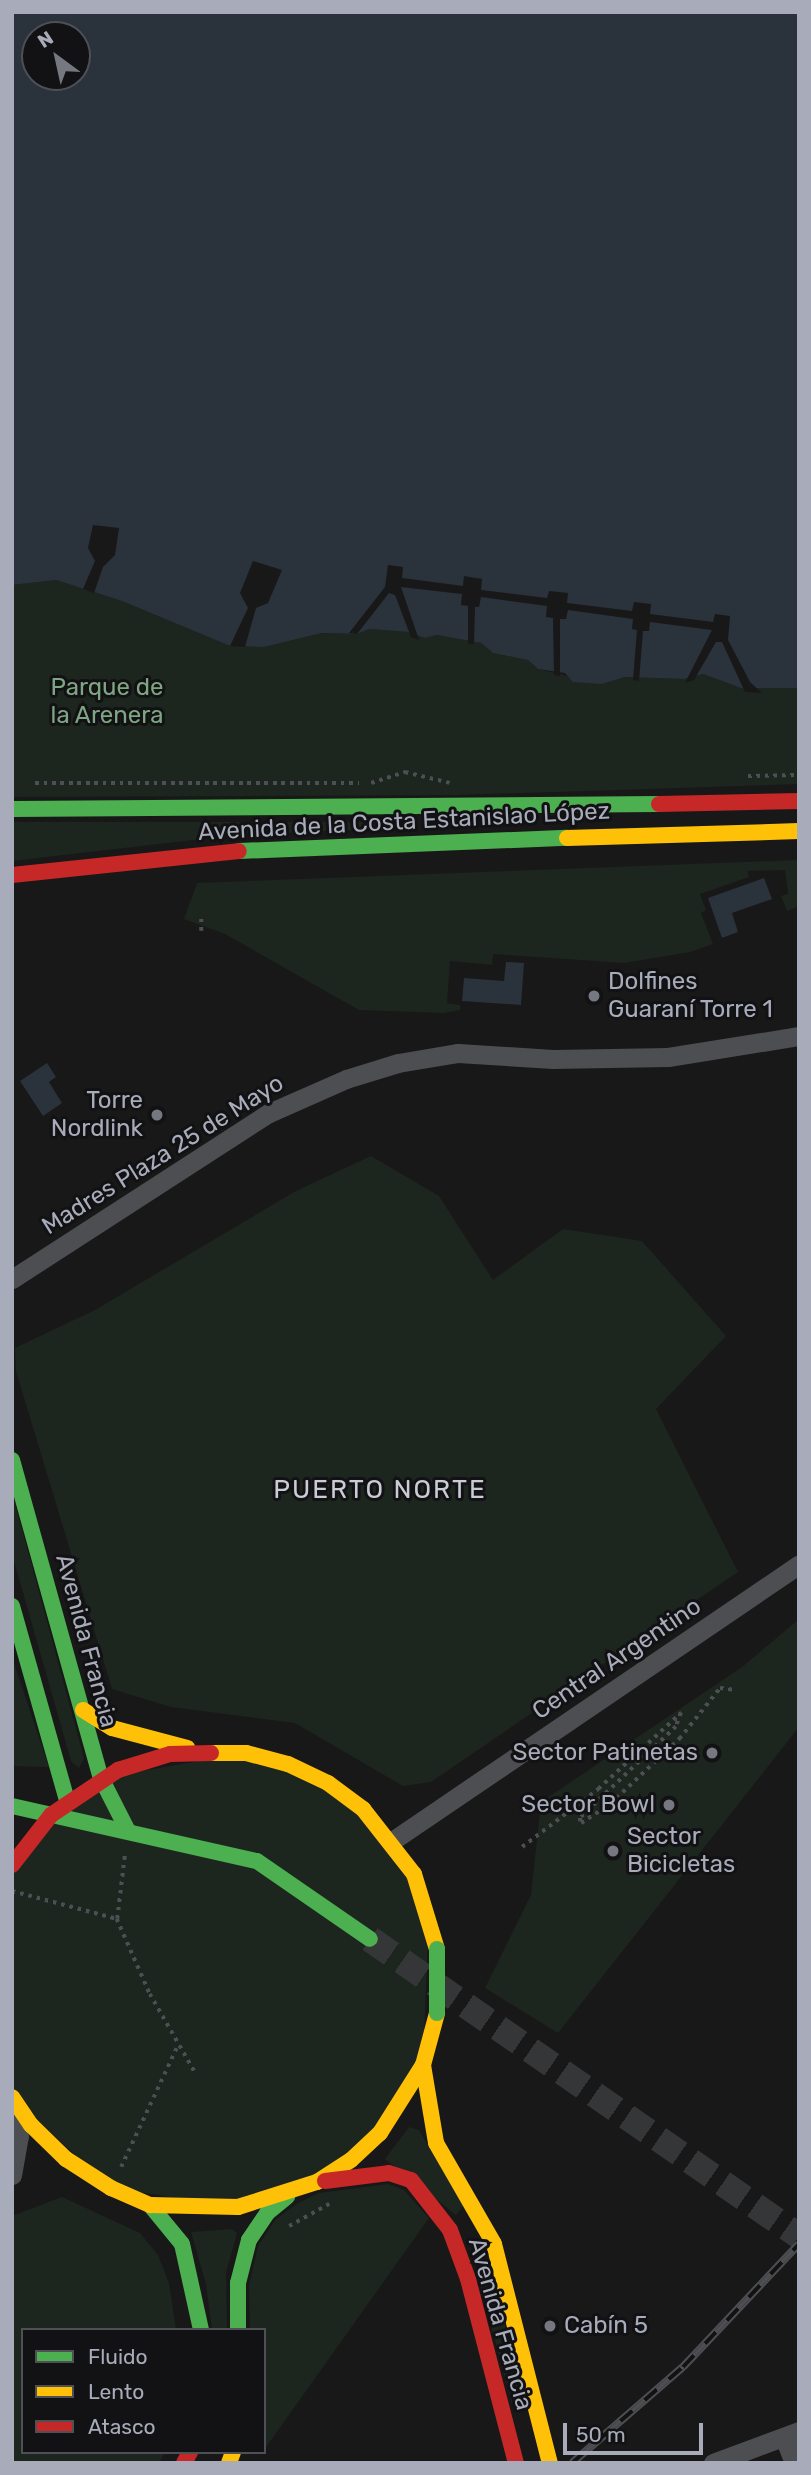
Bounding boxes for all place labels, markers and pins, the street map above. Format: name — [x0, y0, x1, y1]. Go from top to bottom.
place label: Dolfines Guaraní Torre 1 — [608, 968, 773, 1024]
marker: Dolfines Guaraní Torre 1 — [586, 988, 602, 1004]
place label: Torre Nordlink — [51, 1087, 143, 1143]
marker: Torre Nordlink — [149, 1107, 165, 1123]
place label: Sector Patinetas — [512, 1739, 698, 1767]
marker: Sector Patinetas — [704, 1745, 720, 1761]
place label: Sector Bowl — [521, 1791, 655, 1819]
marker: Sector Bowl — [661, 1797, 677, 1813]
place label: Sector Bicicletas — [627, 1823, 735, 1879]
marker: Sector Bicicletas — [605, 1843, 621, 1859]
place label: Cabín 5 — [564, 2312, 648, 2340]
marker: Cabín 5 — [542, 2318, 558, 2334]

